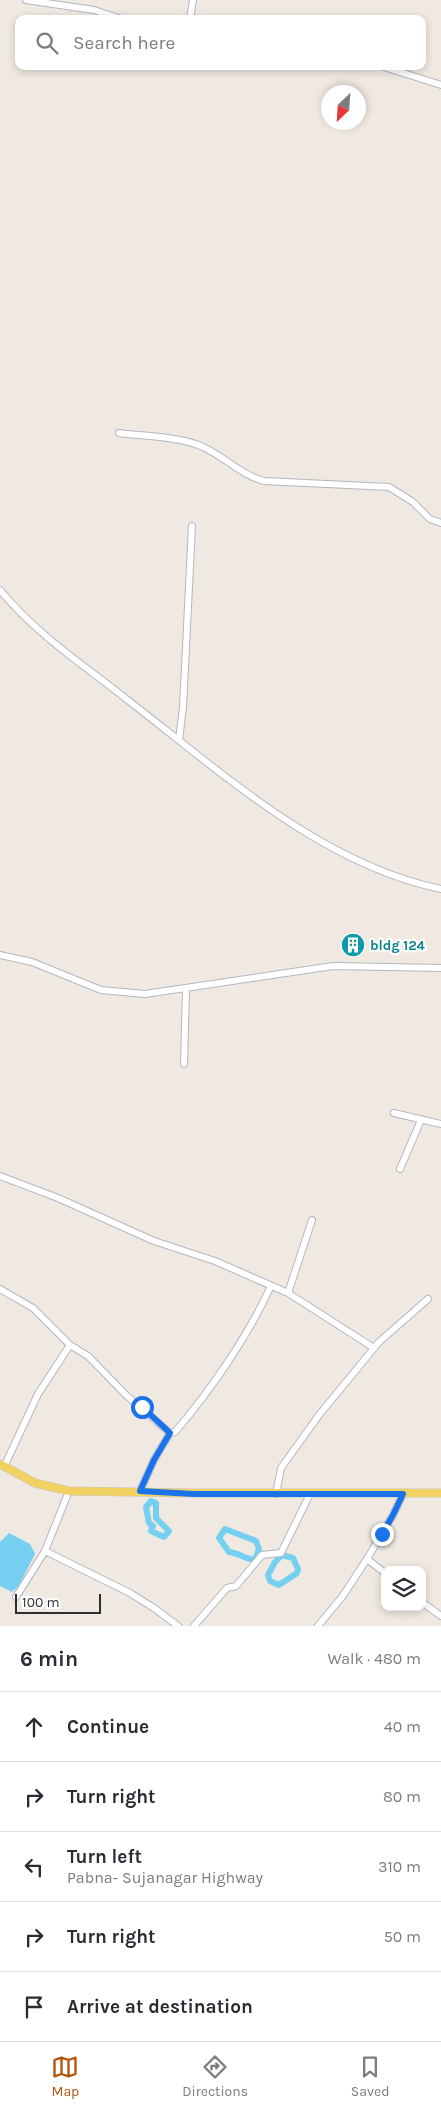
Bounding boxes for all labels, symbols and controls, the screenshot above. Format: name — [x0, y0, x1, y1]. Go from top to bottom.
search box — [15, 15, 426, 70]
icon: search — [33, 29, 61, 57]
text: Search here — [73, 32, 175, 54]
north arrow — [321, 85, 366, 130]
building icon: bldg 124 — [340, 932, 366, 958]
place label: bldg 124 — [370, 937, 426, 954]
route start — [131, 1396, 154, 1419]
route end — [371, 1523, 394, 1546]
map controls — [381, 1566, 426, 1611]
button: layers — [381, 1566, 426, 1611]
scale bar — [15, 1591, 101, 1614]
text: 100 m — [22, 1594, 60, 1611]
text: 6 min — [20, 1647, 78, 1671]
text: Walk · 480 m — [327, 1649, 421, 1668]
icon: ahead — [20, 1713, 48, 1741]
text: Continue — [67, 1716, 149, 1738]
text: 40 m — [384, 1717, 421, 1736]
icon: right — [20, 1783, 48, 1811]
text: Turn right — [67, 1786, 156, 1808]
text: 80 m — [383, 1787, 421, 1806]
text: Turn left — [67, 1846, 142, 1868]
icon: left — [20, 1853, 48, 1881]
text: 310 m — [378, 1857, 421, 1876]
text: Pabna- Sujanagar Highway — [67, 1868, 263, 1887]
icon: right — [20, 1923, 48, 1951]
text: Turn right — [67, 1926, 156, 1948]
text: 50 m — [384, 1927, 421, 1946]
icon: arrive — [20, 1993, 48, 2021]
text: Arrive at destination — [67, 1996, 253, 2018]
tab: Map — [51, 2053, 79, 2100]
tab: Directions — [182, 2053, 248, 2100]
tab: Saved — [351, 2053, 390, 2100]

